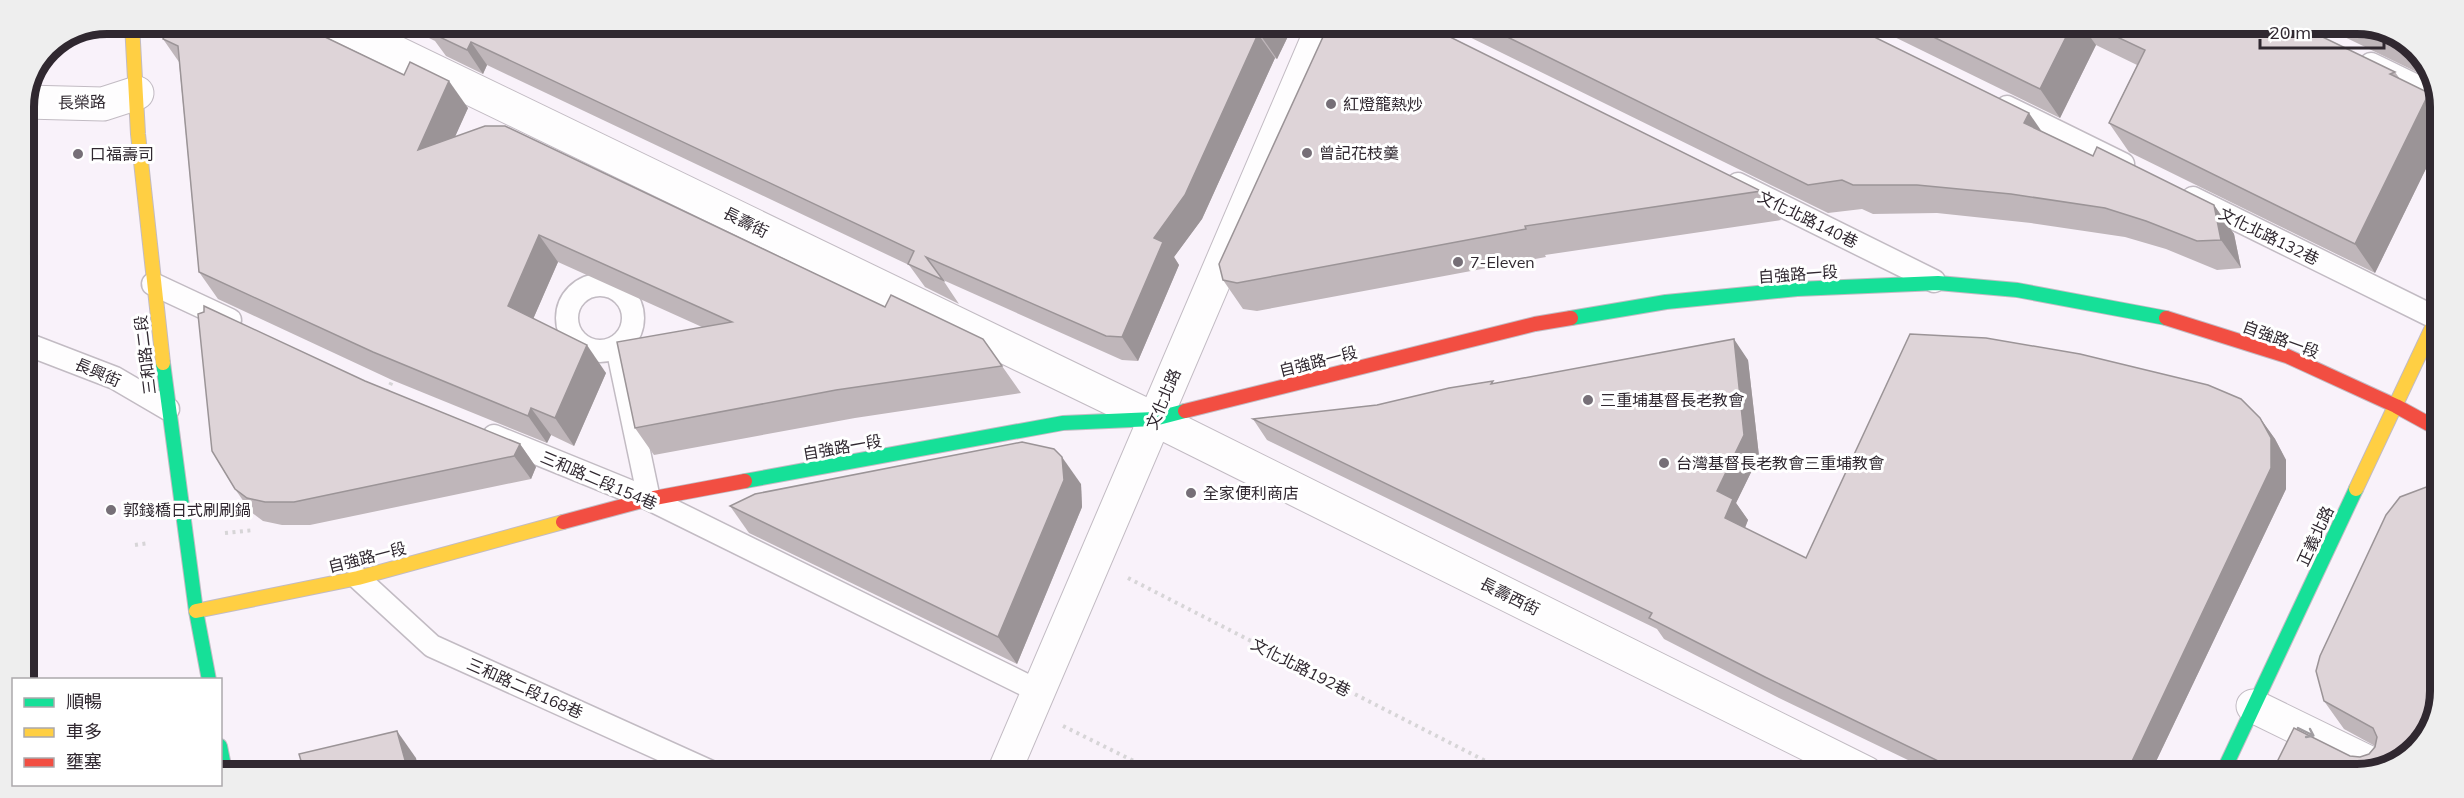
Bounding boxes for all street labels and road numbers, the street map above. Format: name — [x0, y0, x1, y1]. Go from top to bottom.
street label: 長榮路 — [58, 92, 106, 112]
street label: 文化北路140巷 — [1755, 186, 1861, 252]
street label: 長壽街 — [720, 202, 772, 242]
street label: 文化北路132巷 — [2216, 203, 2322, 269]
street label: 自強路一段 — [1757, 261, 1839, 287]
street label: 三和路二段 — [130, 314, 160, 396]
street label: 自強路一段 — [2240, 316, 2322, 362]
street label: 自強路一段 — [1277, 342, 1359, 380]
street label: 長興街 — [72, 353, 124, 391]
street label: 文化北路 — [1141, 366, 1185, 432]
street label: 自強路一段 — [801, 430, 883, 464]
street label: 三和路二段154巷 — [538, 446, 660, 514]
street label: 正義北路 — [2292, 503, 2338, 569]
street label: 自強路一段 — [326, 538, 408, 576]
street label: 長壽西街 — [1477, 573, 1543, 619]
street label: 文化北路192巷 — [1248, 633, 1354, 701]
street label: 三和路二段168巷 — [464, 653, 586, 723]

